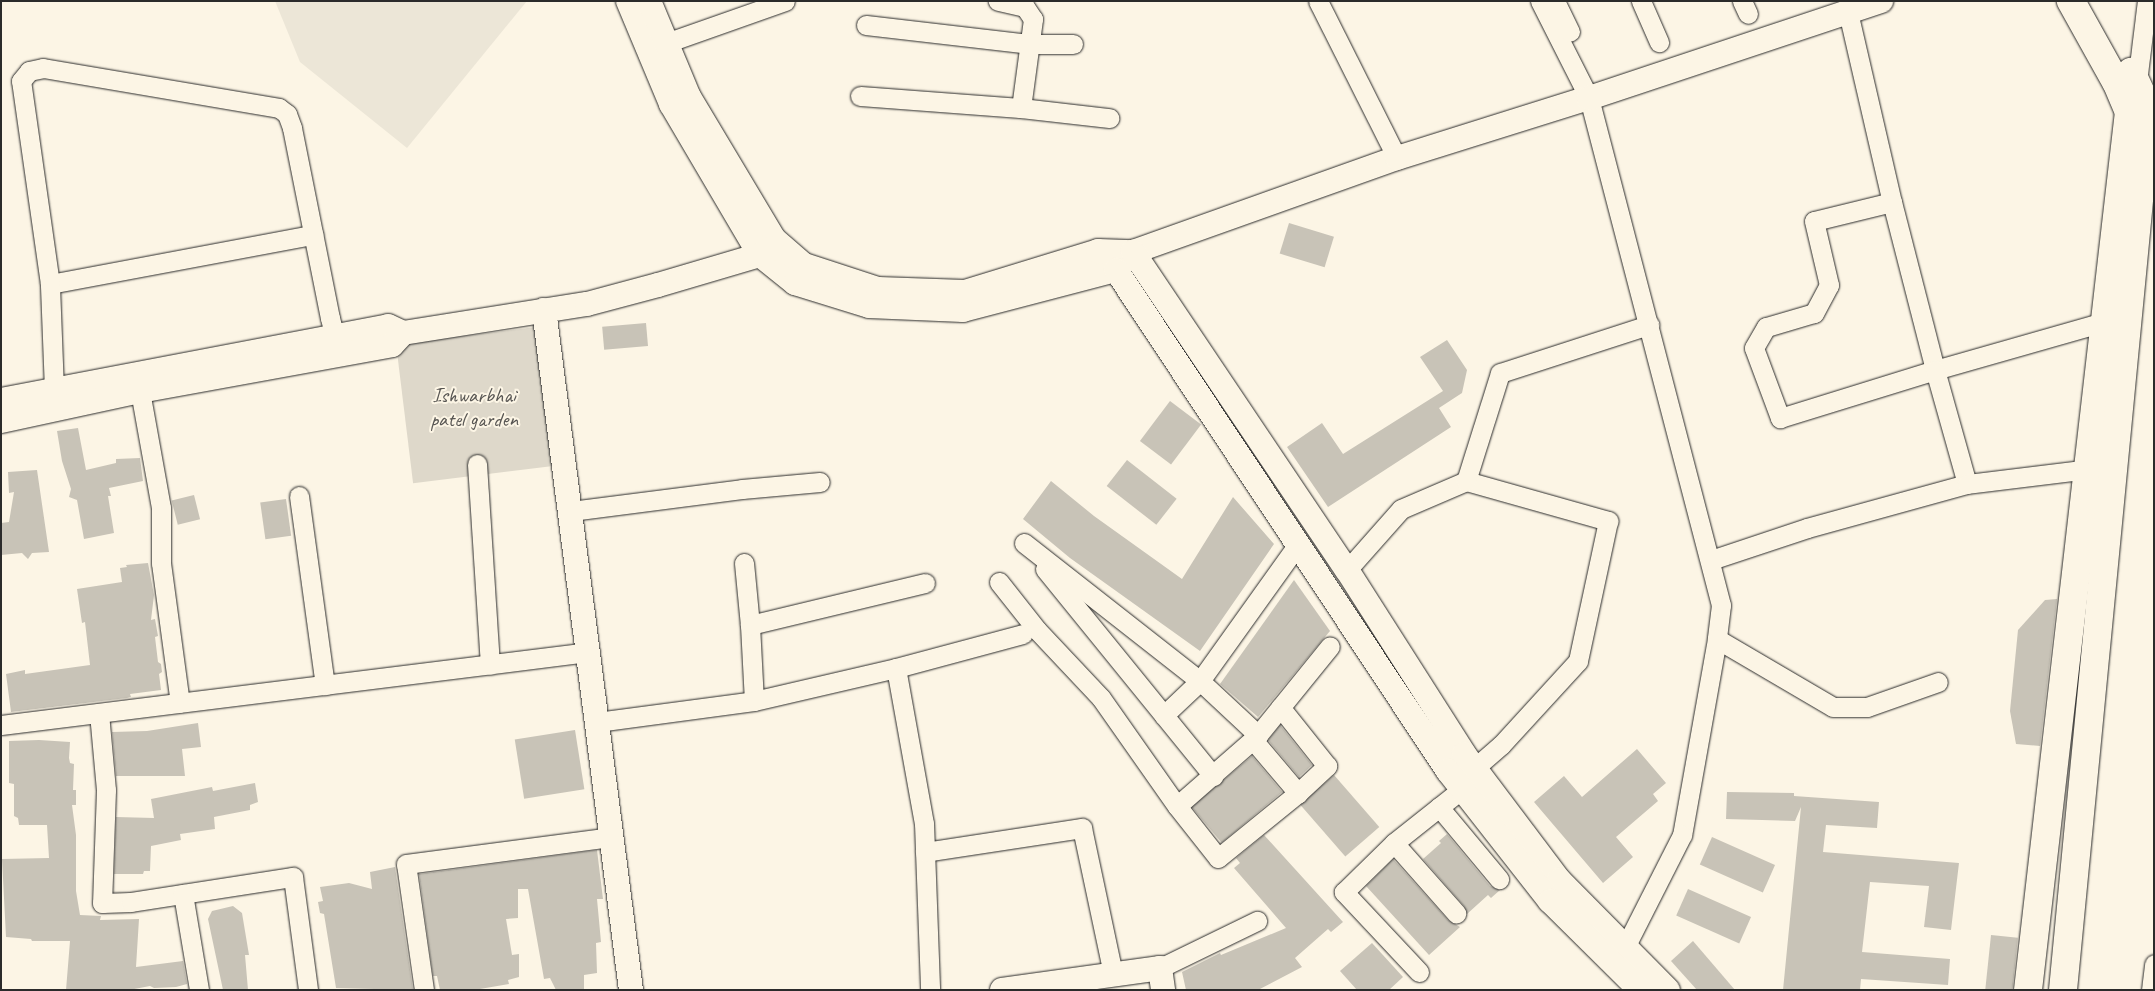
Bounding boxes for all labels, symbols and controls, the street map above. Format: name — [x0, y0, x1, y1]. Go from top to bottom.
park label: Ishwarbhai patel garden — [430, 382, 518, 432]

